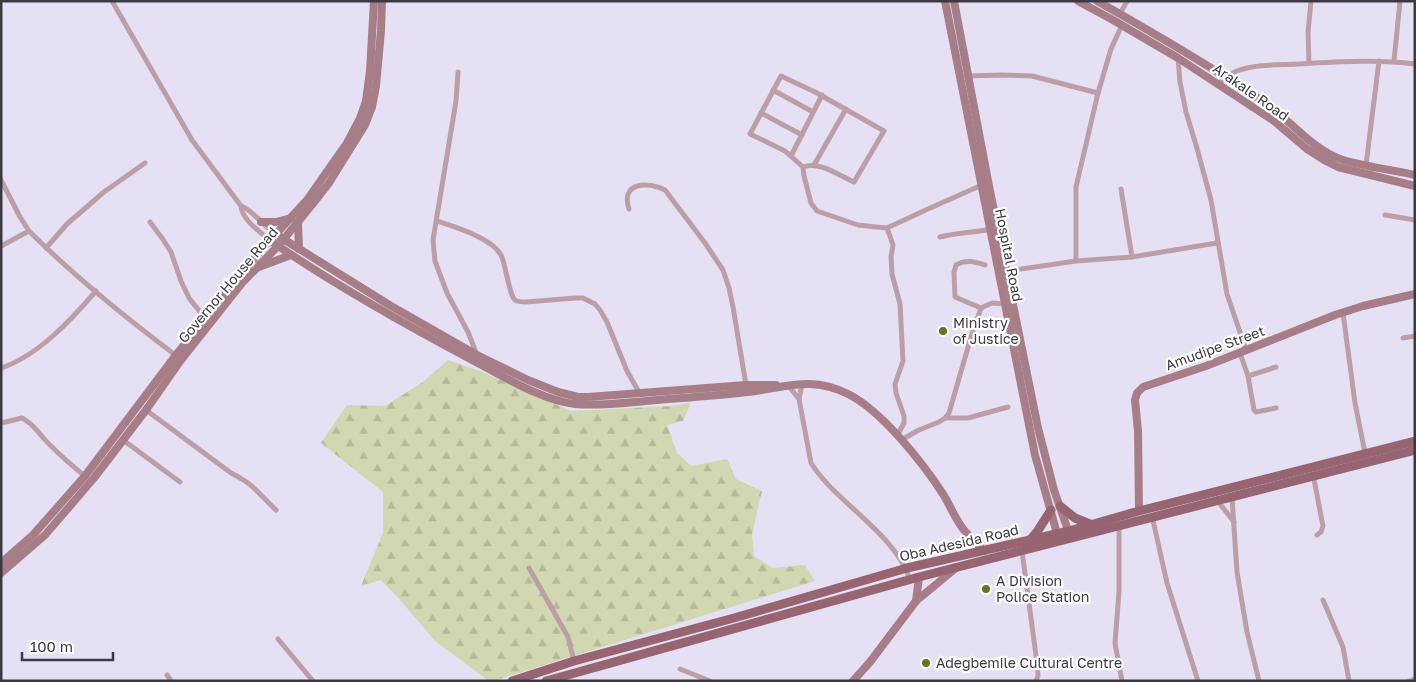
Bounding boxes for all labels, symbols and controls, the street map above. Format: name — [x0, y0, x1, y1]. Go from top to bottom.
street label: Arakale Road — [1210, 59, 1292, 124]
street label: Hospital Road — [992, 207, 1027, 303]
street label: Governor House Road — [174, 223, 281, 346]
place label: Ministry of Justice — [953, 314, 1019, 347]
street label: Amudipe Street — [1163, 322, 1267, 373]
marker: Ministry of Justice — [937, 325, 949, 337]
street label: Oba Adesida Road — [898, 521, 1020, 564]
place label: A Division Police Station — [996, 572, 1089, 605]
marker: A Division Police Station — [980, 583, 992, 595]
scale bar — [22, 630, 114, 662]
text: 100 m — [30, 637, 73, 655]
place label: Adegbemile Cultural Centre — [936, 654, 1122, 671]
marker: Adegbemile Cultural Centre — [920, 657, 932, 669]

